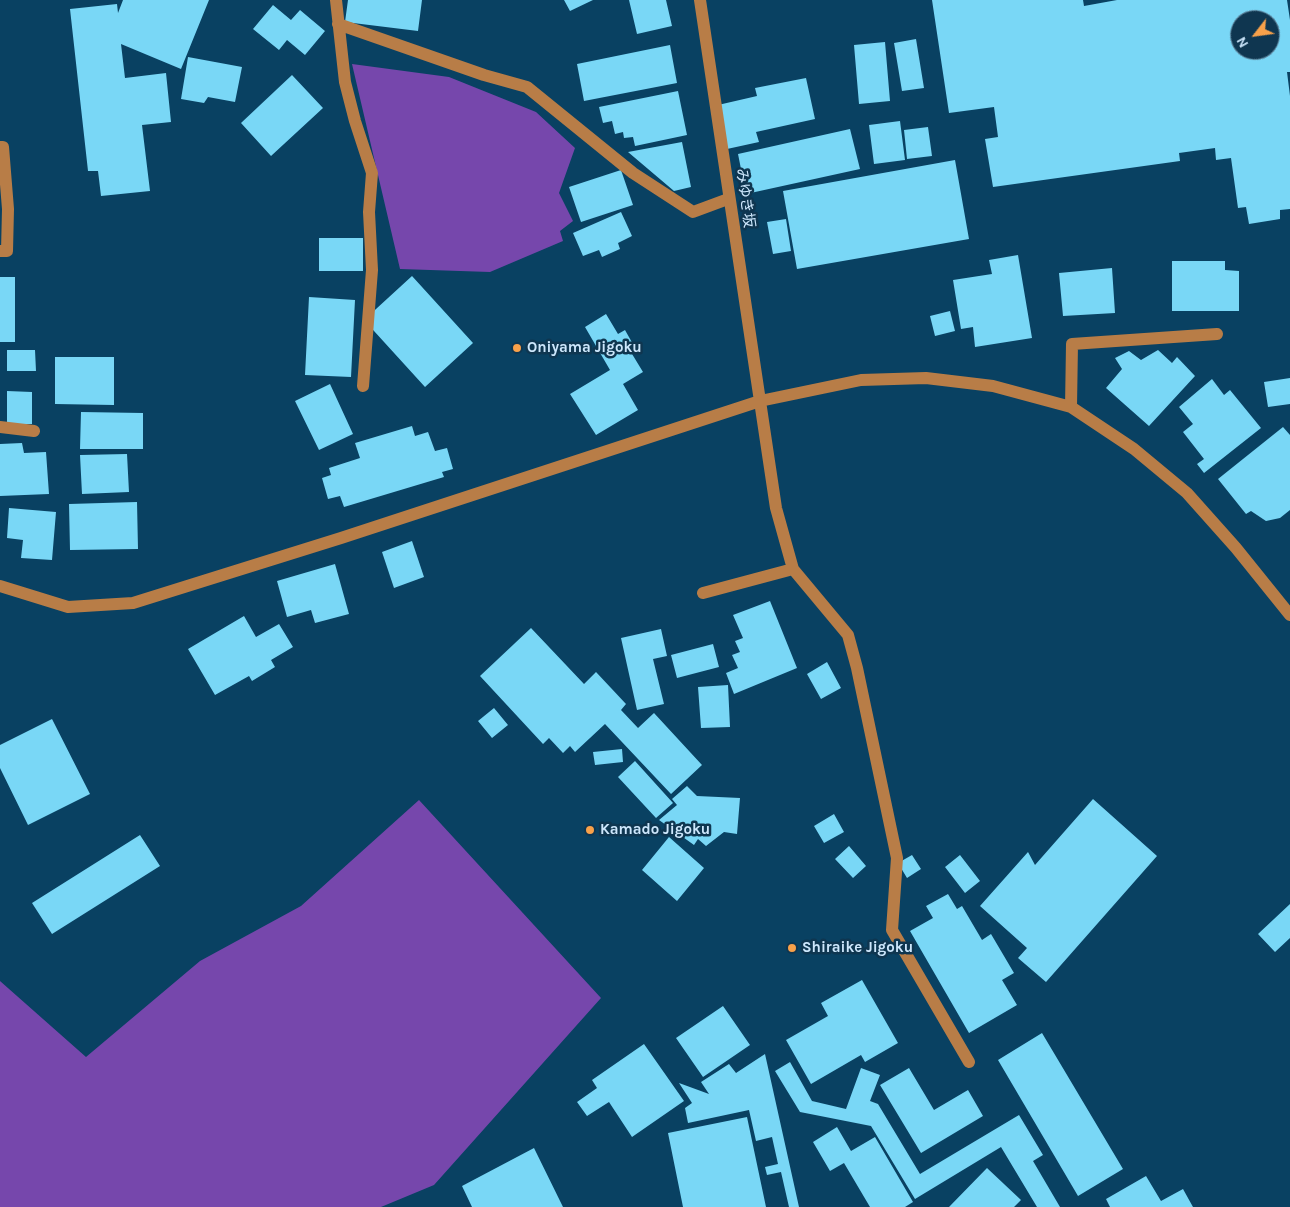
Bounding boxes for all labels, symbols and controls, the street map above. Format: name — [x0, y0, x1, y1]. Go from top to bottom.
north arrow — [1230, 10, 1280, 60]
text: N — [1233, 34, 1252, 51]
street label: みゆき坂 — [732, 167, 758, 229]
place label: Oniyama Jigoku — [527, 339, 642, 357]
marker: Oniyama Jigoku — [511, 342, 523, 354]
place label: Kamado Jigoku — [600, 821, 710, 839]
marker: Kamado Jigoku — [584, 824, 596, 836]
place label: Shiraike Jigoku — [802, 939, 913, 957]
marker: Shiraike Jigoku — [786, 942, 798, 954]

